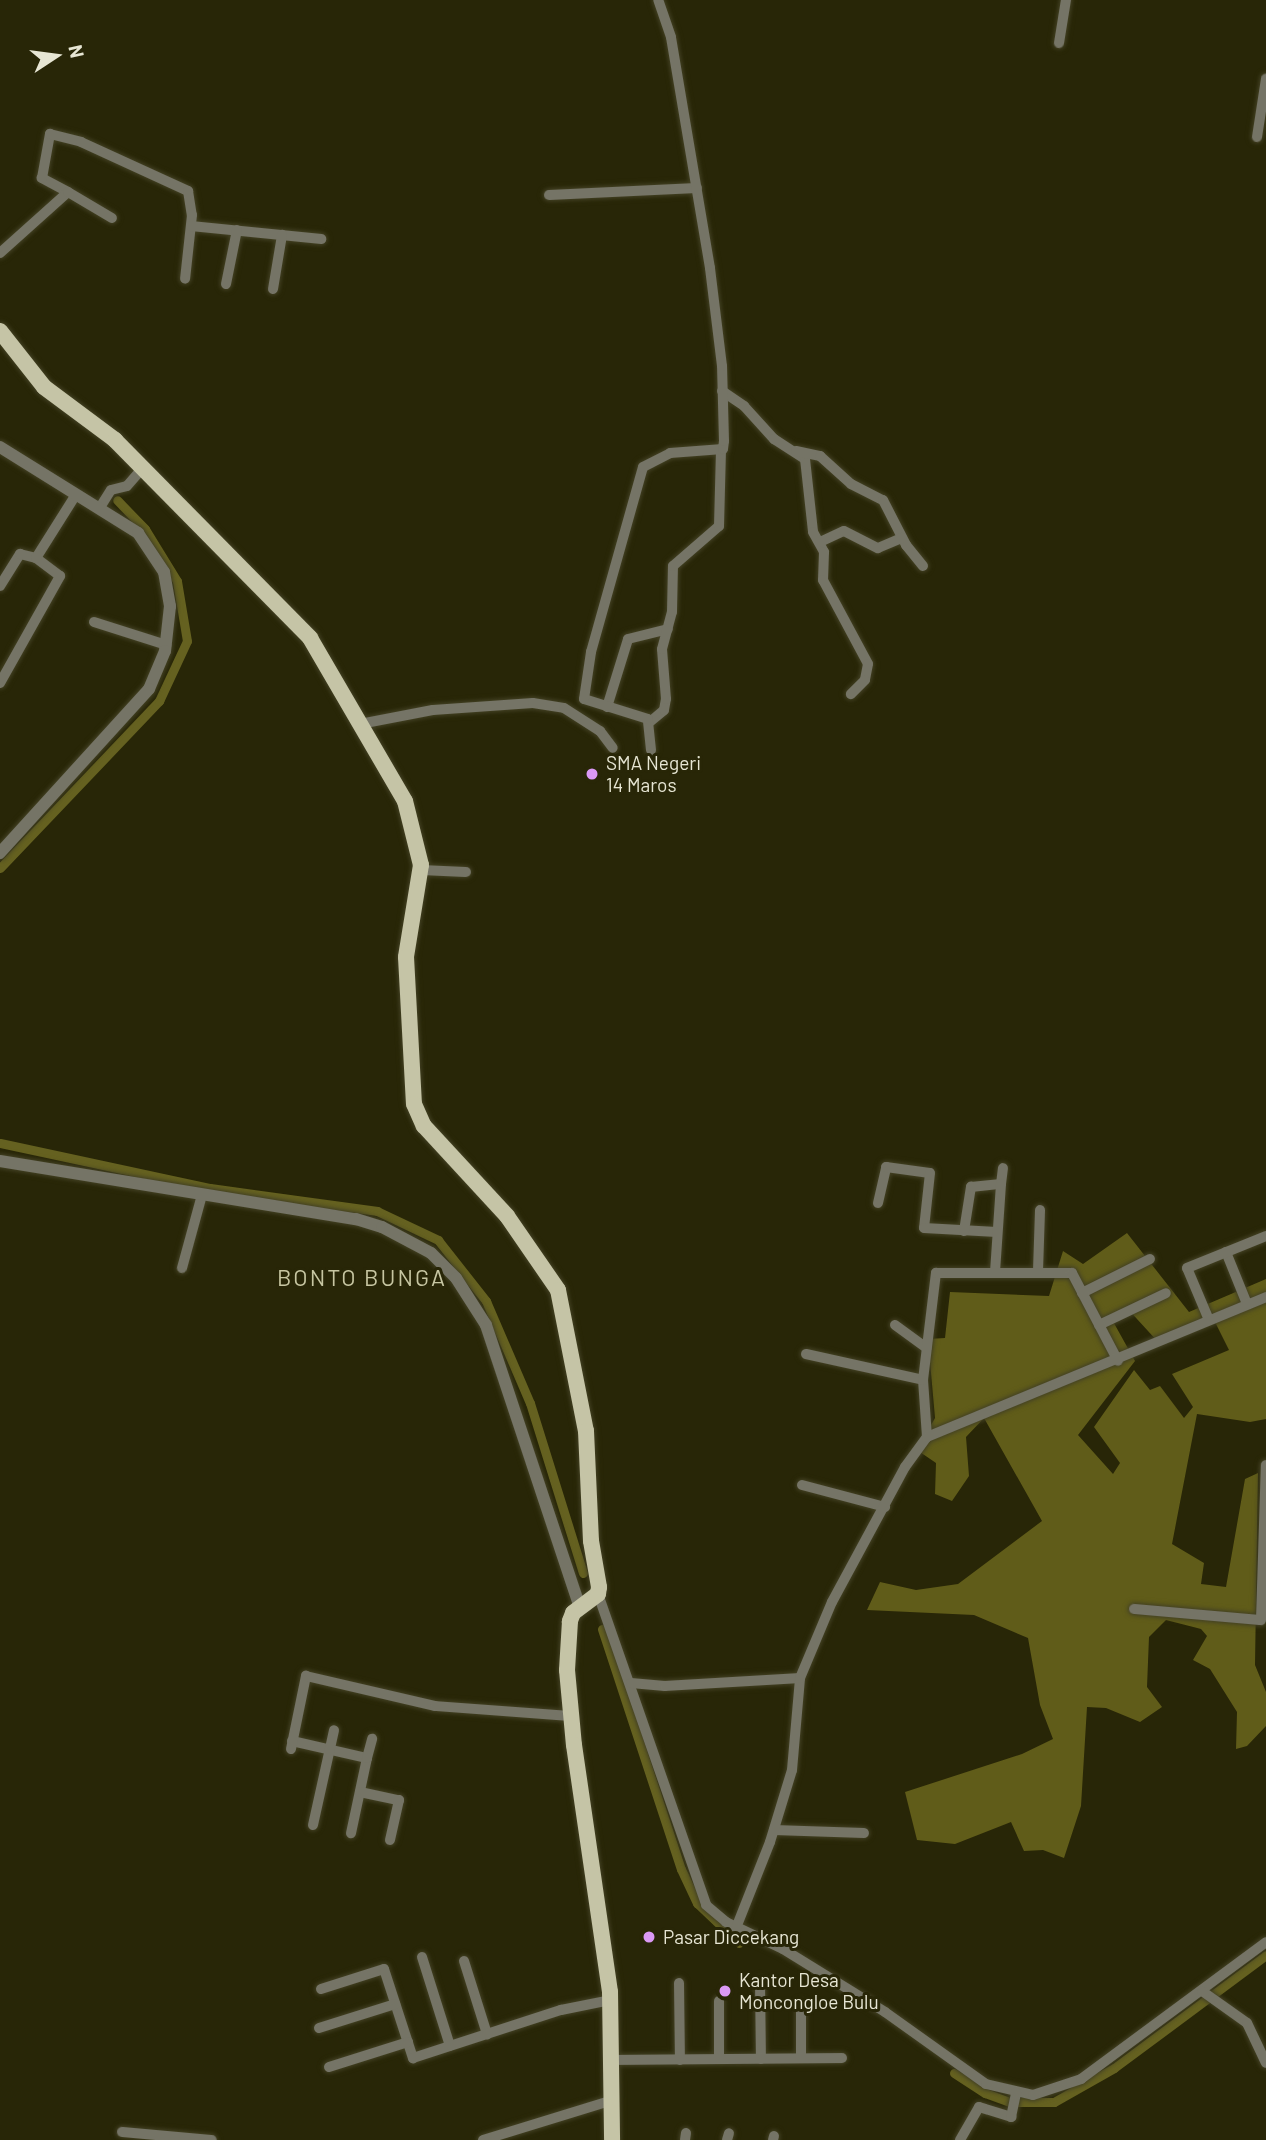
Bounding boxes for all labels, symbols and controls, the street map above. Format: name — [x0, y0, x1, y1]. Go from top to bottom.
north arrow — [21, 21, 91, 91]
text: N — [64, 42, 90, 60]
place label: SMA Negeri 14 Maros — [606, 752, 701, 796]
marker: SMA Negeri 14 Maros — [584, 766, 600, 782]
district label: BONTO BUNGA — [278, 1263, 446, 1291]
place label: Pasar Diccekang — [663, 1926, 799, 1948]
marker: Pasar Diccekang — [641, 1929, 657, 1945]
place label: Kantor Desa Moncongloe Bulu — [739, 1969, 879, 2013]
marker: Kantor Desa Moncongloe Bulu — [717, 1983, 733, 1999]

